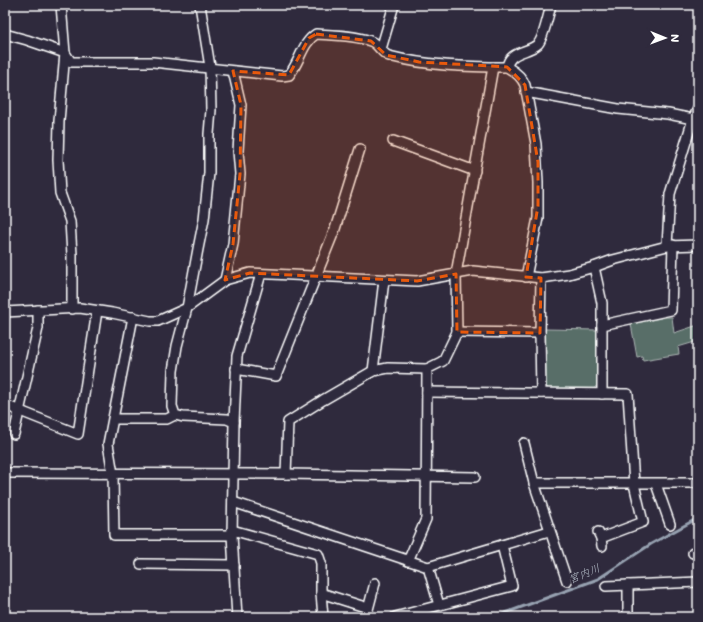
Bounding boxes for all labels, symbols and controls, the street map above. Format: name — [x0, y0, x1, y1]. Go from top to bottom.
north arrow — [645, 18, 685, 58]
text: N — [668, 34, 683, 42]
water label: 宮内川 — [566, 560, 602, 586]

